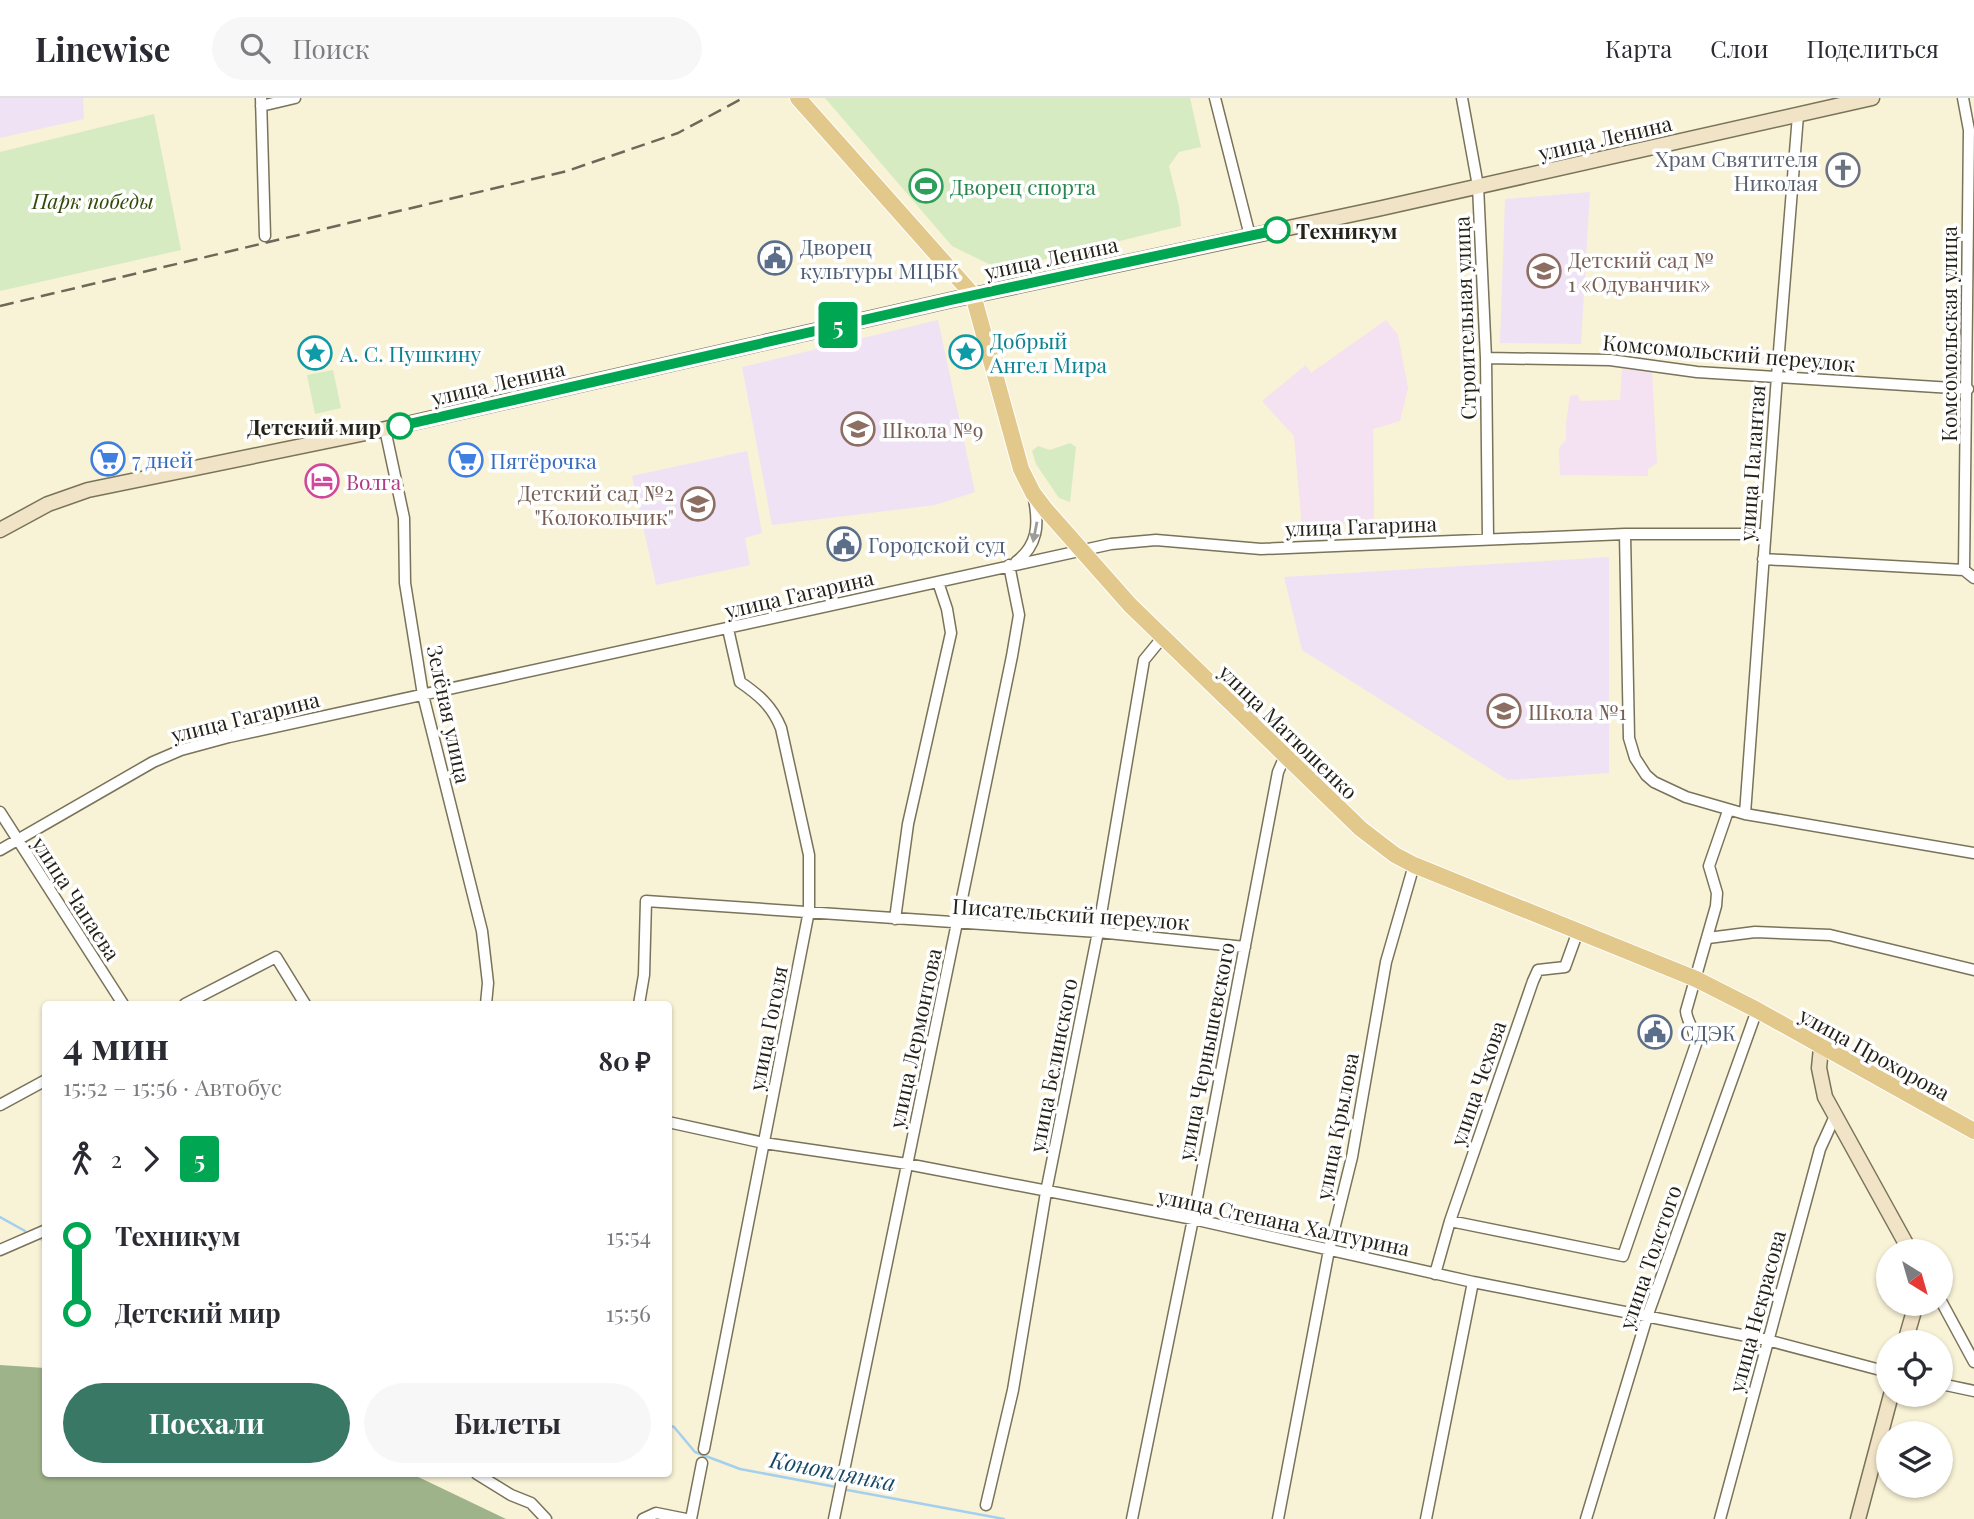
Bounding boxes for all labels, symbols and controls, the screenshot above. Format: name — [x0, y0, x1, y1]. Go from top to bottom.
search box — [212, 17, 702, 80]
text: Linewise — [35, 26, 170, 70]
icon: search — [236, 29, 274, 67]
text: Поиск — [292, 31, 370, 66]
text: Карта — [1605, 32, 1672, 64]
text: Слои — [1710, 32, 1769, 64]
text: Поделиться — [1807, 32, 1939, 64]
street label: улица Ленина — [1535, 108, 1675, 166]
place label: Храм Святителя Николая — [1655, 144, 1818, 196]
church icon: Храм Святителя Николая — [1824, 151, 1862, 189]
sports icon: Дворец спорта — [907, 167, 945, 205]
place label: Дворец спорта — [950, 172, 1097, 200]
park label: Парк победы — [31, 186, 154, 214]
street label: Строительная улица — [1446, 215, 1482, 420]
place label: Техникум — [1296, 216, 1398, 244]
marker: Техникум — [1264, 217, 1290, 243]
street label: Комсомольская улица — [1934, 226, 1962, 442]
street label: улица Ленина — [981, 229, 1121, 285]
place label: Дворец культуры МЦБК — [800, 232, 959, 284]
public building icon: Дворец культуры МЦБК — [756, 239, 794, 277]
place label: Детский сад № 1 «Одуванчик» — [1568, 245, 1714, 297]
school or university icon: Детский сад № 1 «Одуванчик» — [1525, 252, 1563, 290]
line badge: 5 — [815, 302, 861, 348]
text: 5 — [832, 309, 844, 341]
place label: Добрый Ангел Мира — [989, 326, 1108, 378]
street label: Комсомольский переулок — [1602, 327, 1856, 377]
place icon: Добрый Ангел Мира — [947, 333, 985, 371]
place icon: А. С. Пушкину — [296, 334, 334, 372]
place label: А. С. Пушкину — [339, 339, 482, 367]
street label: улица Ленина — [428, 353, 568, 411]
street label: улица Палантая — [1731, 384, 1770, 543]
school or university icon: Школа №9 — [839, 410, 877, 448]
place label: Детский мир — [247, 412, 381, 440]
marker: Детский мир — [387, 413, 413, 439]
place label: Школа №9 — [882, 415, 983, 443]
supermarket icon: 7 дней — [89, 440, 127, 478]
supermarket icon: Пятёрочка — [447, 441, 485, 479]
place label: 7 дней — [132, 445, 193, 473]
place label: Пятёрочка — [490, 446, 597, 474]
hotel icon: Волга — [303, 462, 341, 500]
place label: Волга — [346, 467, 402, 495]
place label: Детский сад №2 "Колокольчик" — [518, 478, 674, 530]
school or university icon: Детский сад №2 "Колокольчик" — [679, 485, 717, 523]
street label: улица Гагарина — [1284, 508, 1438, 542]
one-way arrow — [1030, 521, 1041, 543]
public building icon: Городской суд — [825, 525, 863, 563]
place label: Городской суд — [868, 530, 1005, 558]
street label: улица Гагарина — [721, 562, 877, 624]
street label: Зелёная улица — [422, 642, 478, 786]
street label: улица Матюшенко — [1213, 657, 1365, 805]
street label: улица Гагарина — [167, 684, 323, 748]
school or university icon: Школа №1 — [1485, 692, 1523, 730]
place label: Школа №1 — [1528, 697, 1627, 725]
street label: улица Чапаева — [26, 830, 128, 966]
street label: Писательский переулок — [951, 891, 1191, 935]
street label: улица Чернышевского — [1170, 939, 1240, 1163]
street label: улица Лермонтова — [881, 945, 947, 1131]
street label: улица Гоголя — [741, 963, 793, 1094]
street label: улица Белинского — [1021, 975, 1083, 1156]
street label: улица Прохорова — [1794, 1000, 1956, 1106]
public building icon: СДЭК — [1636, 1013, 1674, 1051]
street label: улица Чехова — [1442, 1016, 1512, 1150]
place label: СДЭК — [1680, 1018, 1736, 1046]
text: 4 мин — [63, 1019, 169, 1070]
text: 80 ₽ — [598, 1043, 651, 1078]
street label: улица Крылова — [1308, 1049, 1364, 1203]
text: 15:52 – 15:56 · Автобус — [63, 1071, 282, 1102]
icon: walk — [63, 1140, 101, 1178]
icon: forward — [132, 1140, 170, 1178]
text: 2 — [111, 1143, 122, 1174]
text: 5 — [194, 1143, 205, 1175]
street label: улица Степана Халтурина — [1154, 1180, 1413, 1262]
street label: улица Толстого — [1611, 1181, 1687, 1334]
text: Техникум — [115, 1218, 241, 1253]
text: 15:54 — [606, 1220, 651, 1251]
street label: улица Некрасова — [1721, 1227, 1791, 1396]
north arrow — [1876, 1239, 1953, 1316]
map controls — [1876, 1239, 1953, 1498]
text: Детский мир — [115, 1295, 281, 1330]
text: 15:56 — [606, 1297, 651, 1328]
button: locate — [1876, 1330, 1953, 1407]
button: Поехали — [63, 1383, 350, 1463]
button: Билеты — [364, 1383, 651, 1463]
button: layers — [1876, 1421, 1953, 1498]
water label: Коноплянка — [766, 1442, 899, 1497]

